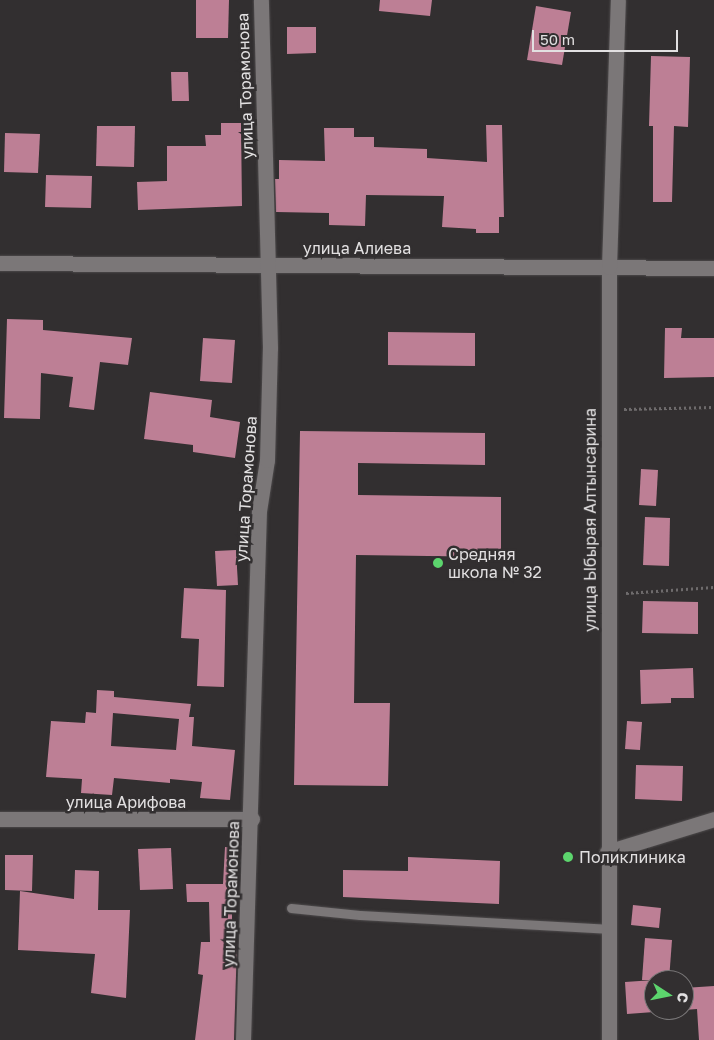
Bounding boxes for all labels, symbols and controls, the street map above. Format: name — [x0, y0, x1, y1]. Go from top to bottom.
street label: улица Торамонова — [233, 13, 257, 159]
scale bar — [534, 20, 680, 52]
text: 50 m — [540, 30, 575, 48]
street label: улица Алиева — [303, 238, 411, 258]
street label: улица Ыбырая Алтынсарина — [580, 408, 600, 632]
street label: улица Торамонова — [231, 415, 261, 563]
place label: Средняя школа № 32 — [448, 544, 542, 582]
marker: Средняя школа № 32 — [432, 557, 444, 569]
street label: улица Арифова — [66, 792, 186, 812]
street label: улица Торамонова — [219, 821, 243, 967]
place label: Поликлиника — [579, 847, 686, 867]
marker: Поликлиника — [561, 850, 575, 864]
north arrow — [644, 970, 694, 1020]
text: С — [674, 991, 693, 1004]

